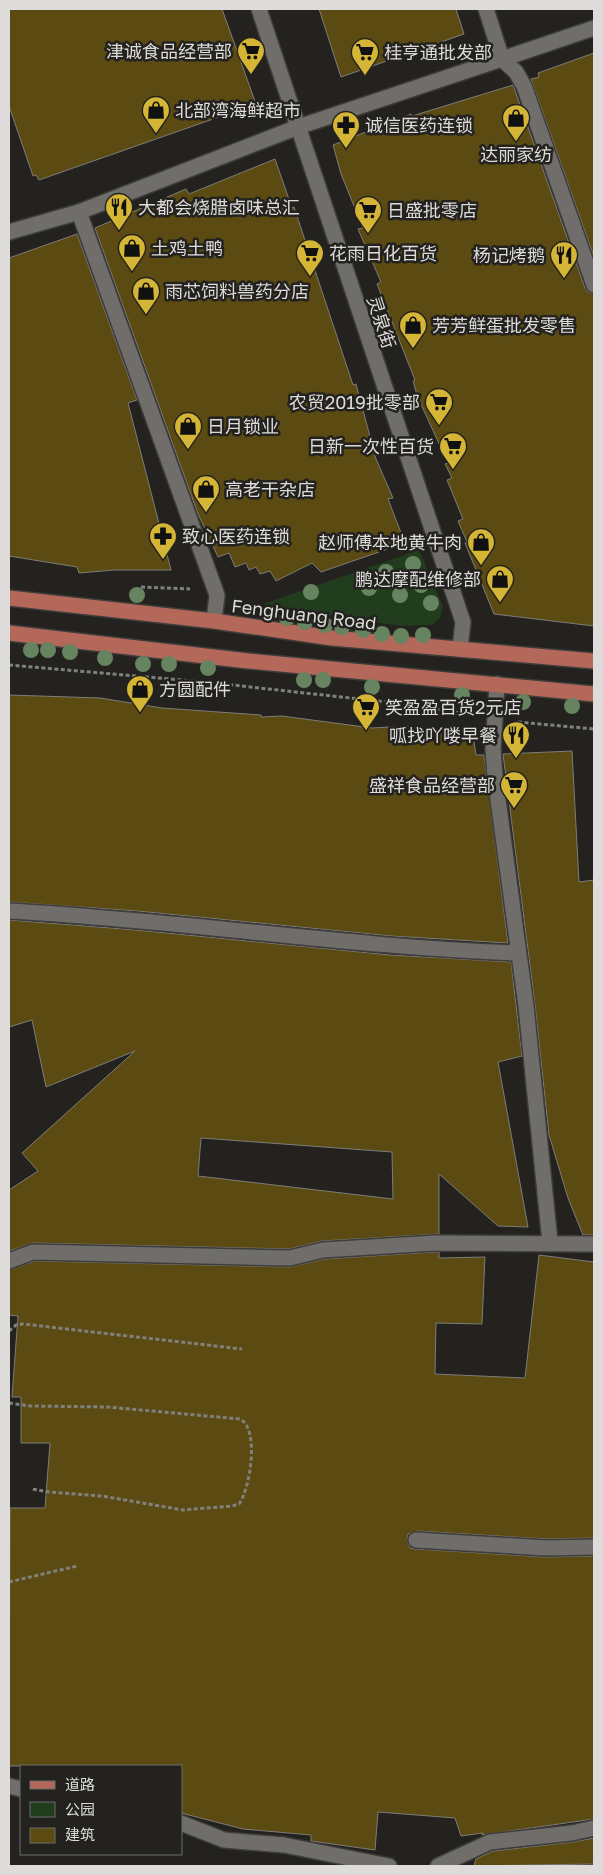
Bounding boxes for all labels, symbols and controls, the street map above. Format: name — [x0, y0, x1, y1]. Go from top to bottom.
supermarket icon: 津诚食品经营部 — [236, 36, 266, 75]
supermarket icon: 桂亨通批发部 — [350, 37, 380, 76]
place label: 津诚食品经营部 — [106, 40, 232, 62]
place label: 桂亨通批发部 — [384, 41, 492, 63]
shop icon: 北部湾海鲜超市 — [141, 95, 171, 134]
place label: 北部湾海鲜超市 — [175, 99, 301, 121]
shop icon: 达丽家纺 — [501, 103, 531, 142]
pharmacy icon: 诚信医药连锁 — [331, 110, 361, 149]
place label: 诚信医药连锁 — [365, 114, 473, 136]
place label: 达丽家纺 — [480, 143, 552, 165]
restaurant icon: 大都会烧腊卤味总汇 — [104, 192, 134, 231]
supermarket icon: 日盛批零店 — [353, 195, 383, 234]
place label: 大都会烧腊卤味总汇 — [138, 196, 300, 218]
place label: 日盛批零店 — [387, 199, 477, 221]
shop icon: 土鸡土鸭 — [117, 233, 147, 272]
place label: 土鸡土鸭 — [151, 237, 223, 259]
supermarket icon: 花雨日化百货 — [295, 238, 325, 277]
restaurant icon: 杨记烤鹅 — [549, 240, 579, 279]
place label: 花雨日化百货 — [329, 242, 437, 264]
place label: 杨记烤鹅 — [473, 244, 545, 266]
shop icon: 雨芯饲料兽药分店 — [131, 276, 161, 315]
place label: 雨芯饲料兽药分店 — [165, 280, 309, 302]
street label: 灵泉街 — [363, 293, 401, 351]
shop icon: 芳芳鲜蛋批发零售 — [398, 310, 428, 349]
place label: 芳芳鲜蛋批发零售 — [432, 314, 576, 336]
supermarket icon: 农贸2019批零部 — [424, 387, 454, 426]
place label: 农贸2019批零部 — [289, 391, 420, 413]
shop icon: 日月锁业 — [173, 411, 203, 450]
place label: 日月锁业 — [207, 415, 279, 437]
supermarket icon: 日新一次性百货 — [438, 431, 468, 470]
place label: 日新一次性百货 — [308, 435, 434, 457]
shop icon: 高老干杂店 — [191, 474, 221, 513]
place label: 高老干杂店 — [225, 478, 315, 500]
pharmacy icon: 致心医药连锁 — [148, 521, 178, 560]
place label: 致心医药连锁 — [182, 525, 290, 547]
shop icon: 赵师傅本地黄牛肉 — [466, 527, 496, 566]
place label: 赵师傅本地黄牛肉 — [318, 531, 462, 553]
shop icon: 鹏达摩配维修部 — [485, 564, 515, 603]
place label: 鹏达摩配维修部 — [355, 568, 481, 590]
street label: Fenghuang Road — [230, 594, 378, 634]
shop icon: 方圆配件 — [125, 674, 155, 713]
place label: 方圆配件 — [159, 678, 231, 700]
supermarket icon: 笑盈盈百货2元店 — [351, 692, 381, 731]
place label: 笑盈盈百货2元店 — [385, 696, 521, 718]
restaurant icon: 呱找吖喽早餐 — [501, 720, 531, 759]
place label: 呱找吖喽早餐 — [389, 724, 497, 746]
supermarket icon: 盛祥食品经营部 — [499, 770, 529, 809]
place label: 盛祥食品经营部 — [369, 774, 495, 796]
legend — [20, 1765, 182, 1855]
text: 道路 — [65, 1775, 95, 1793]
text: 公园 — [65, 1800, 95, 1818]
text: 建筑 — [65, 1825, 95, 1843]

